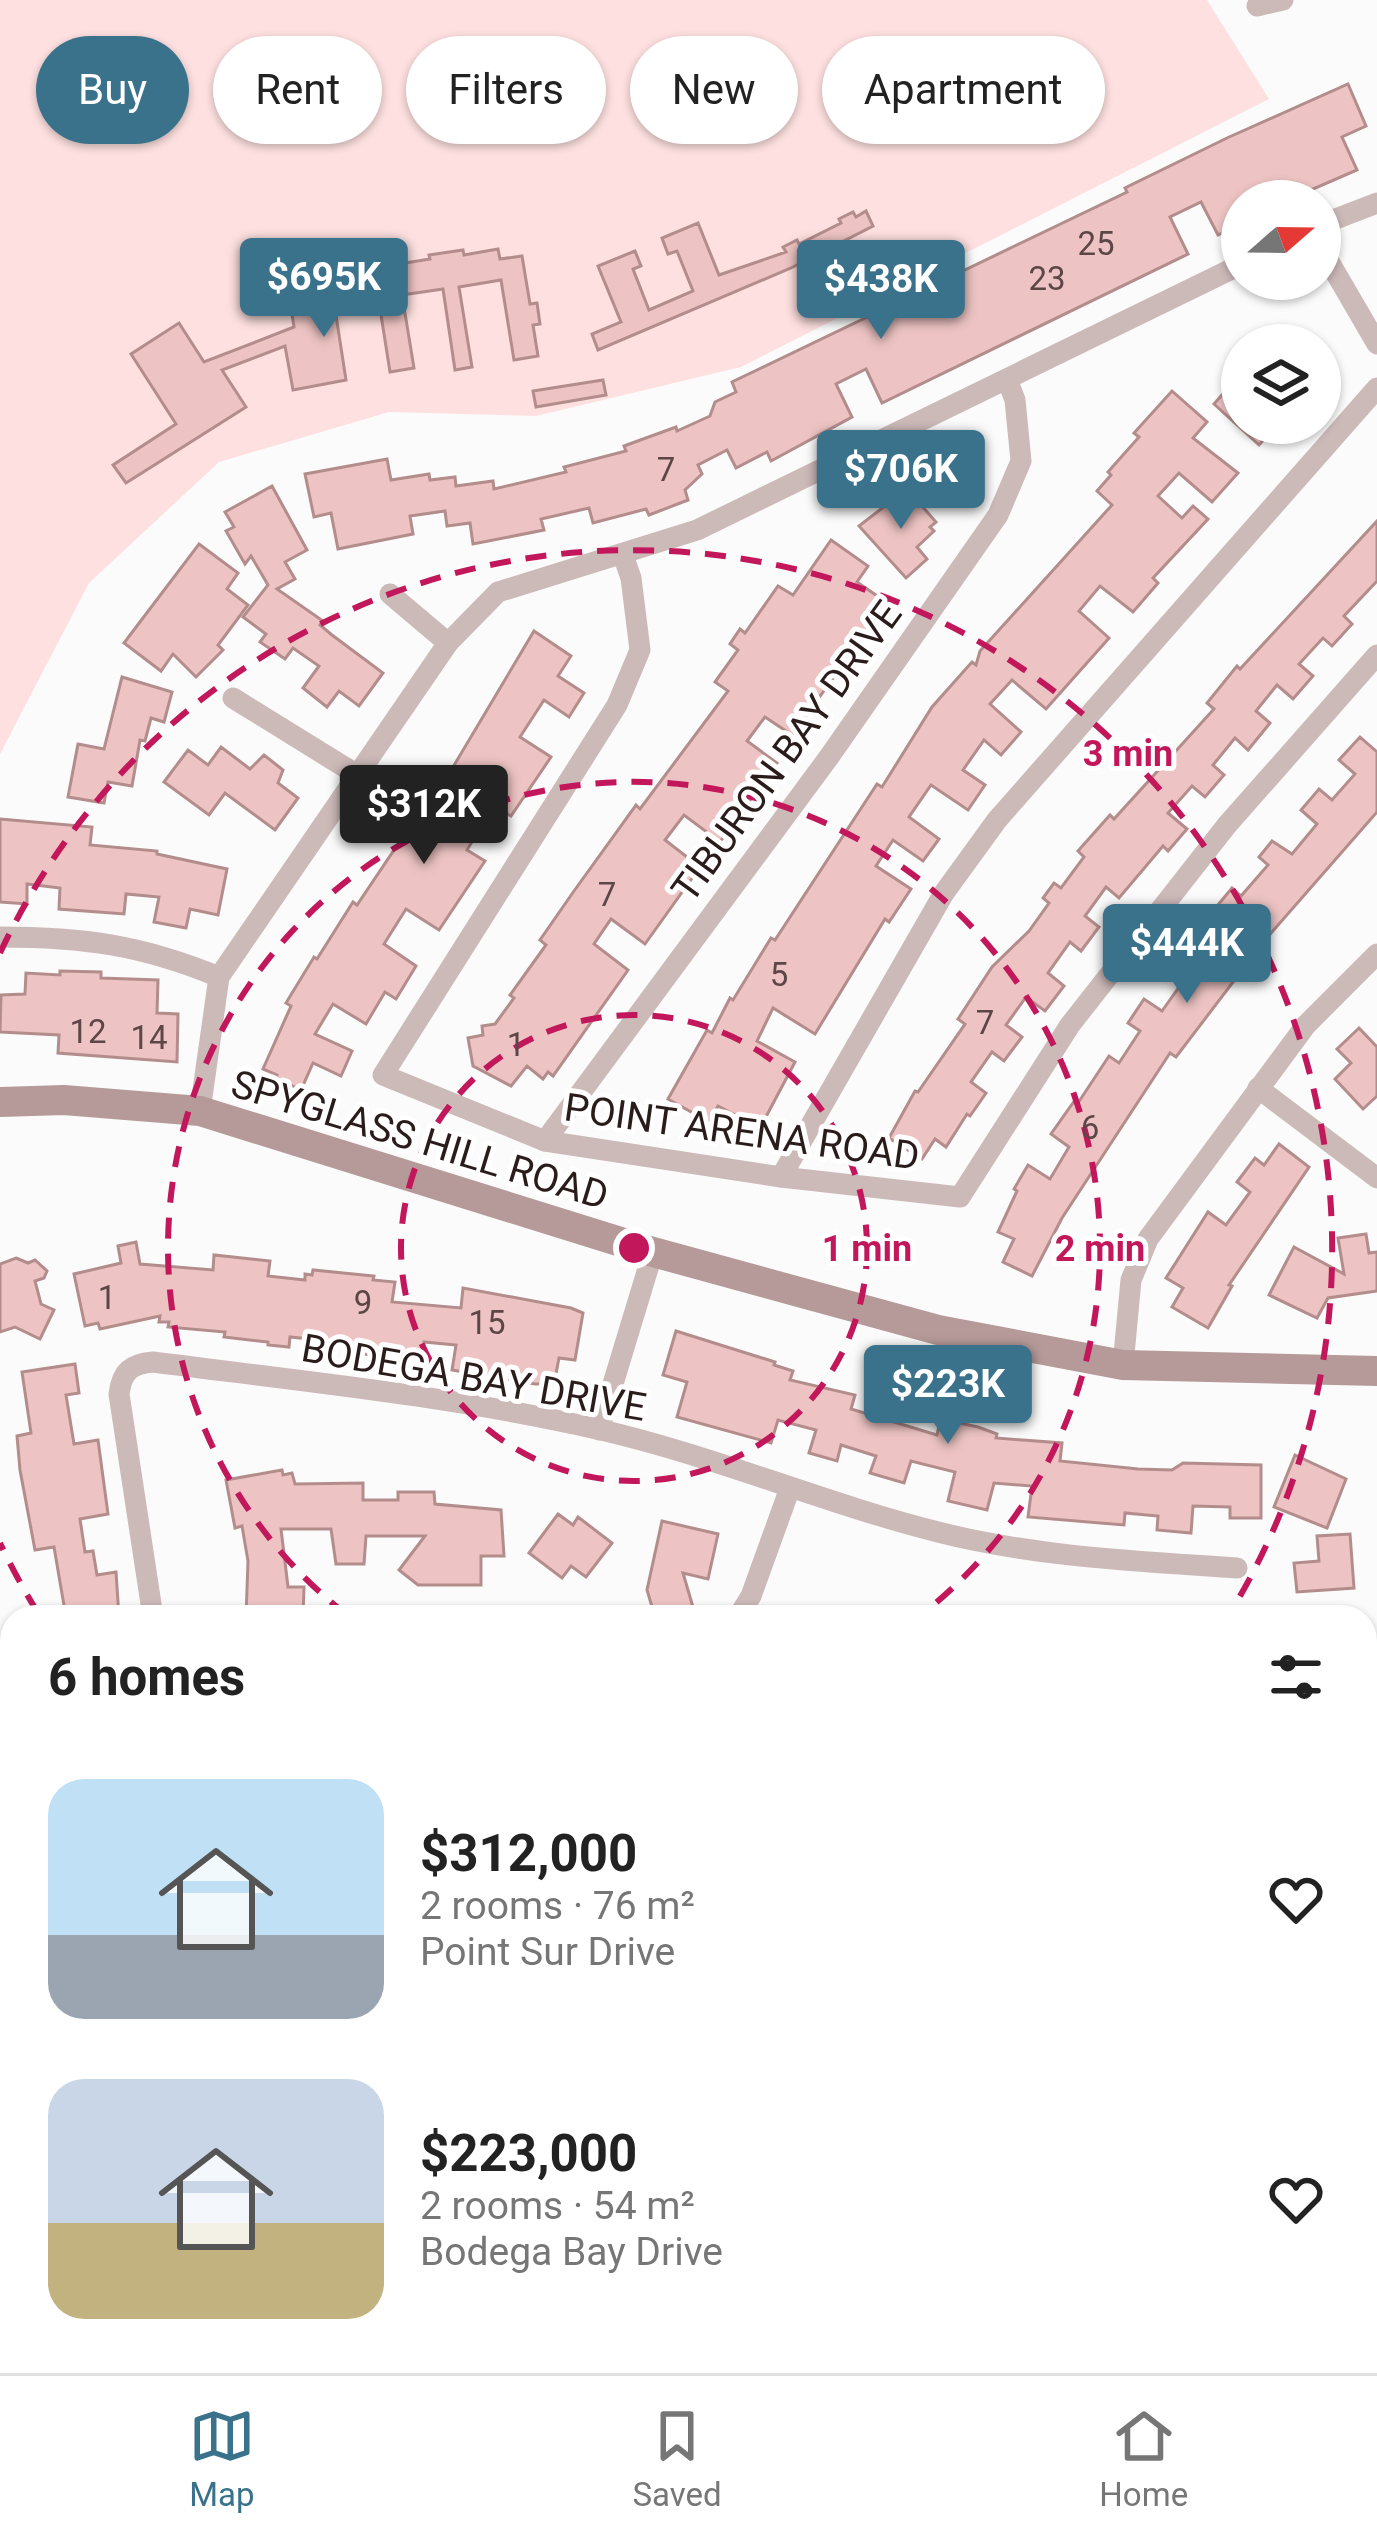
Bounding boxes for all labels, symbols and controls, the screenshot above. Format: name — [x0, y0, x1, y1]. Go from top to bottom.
chip: Buy — [36, 36, 189, 144]
chip: Rent — [213, 36, 382, 144]
chip: Filters — [406, 36, 606, 144]
chip: New — [630, 36, 798, 144]
chip: Apartment — [822, 36, 1105, 144]
north arrow — [1221, 180, 1341, 300]
map controls — [1221, 180, 1341, 444]
house number: 25 — [1077, 224, 1115, 263]
pin: $695K — [240, 238, 408, 340]
pin: $438K — [797, 240, 965, 342]
text: $695K — [267, 254, 381, 300]
text: $438K — [824, 256, 938, 302]
house number: 23 — [1028, 259, 1066, 298]
button: layers — [1221, 324, 1341, 444]
pin: $706K — [817, 430, 985, 532]
text: $706K — [844, 446, 958, 492]
house number: 7 — [657, 450, 675, 489]
street label: TIBURON BAY DRIVE — [662, 592, 911, 911]
text: 3 min — [1083, 733, 1173, 775]
pin: $312K — [340, 765, 508, 867]
text: $312K — [367, 781, 481, 827]
house number: 7 — [598, 875, 616, 914]
pin: $444K — [1103, 904, 1271, 1006]
text: $444K — [1130, 920, 1244, 966]
house number: 5 — [770, 955, 788, 994]
house number: 7 — [976, 1003, 994, 1042]
house number: 12 — [69, 1012, 107, 1051]
house number: 14 — [130, 1018, 168, 1057]
house number: 1 — [507, 1025, 525, 1064]
street label: SPYGLASS HILL ROAD — [226, 1061, 614, 1219]
street label: POINT ARENA ROAD — [561, 1084, 922, 1180]
house number: 6 — [1081, 1108, 1099, 1147]
centre of rings — [613, 1227, 655, 1269]
text: 1 min — [822, 1228, 912, 1270]
text: 2 min — [1055, 1228, 1145, 1270]
house number: 1 — [98, 1278, 116, 1317]
house number: 9 — [354, 1283, 372, 1322]
house number: 15 — [468, 1303, 506, 1342]
street label: BODEGA BAY DRIVE — [298, 1325, 650, 1431]
pin: $223K — [864, 1345, 1032, 1447]
text: $223K — [891, 1361, 1005, 1407]
icon: filters — [1263, 1644, 1329, 1710]
text: 6 homes — [48, 1648, 245, 1707]
text: $312,000 — [420, 1824, 637, 1883]
icon: home — [144, 1827, 288, 1971]
icon: heart — [1263, 1866, 1329, 1932]
text: 2 rooms · 76 m² — [420, 1883, 695, 1929]
text: Point Sur Drive — [420, 1929, 675, 1975]
text: $223,000 — [420, 2124, 637, 2183]
icon: home — [144, 2127, 288, 2271]
icon: heart — [1263, 2166, 1329, 2232]
text: 2 rooms · 54 m² — [420, 2183, 695, 2229]
text: Bodega Bay Drive — [420, 2229, 723, 2275]
tab: Map — [189, 2403, 255, 2514]
tab: Saved — [632, 2403, 722, 2514]
tab: Home — [1099, 2403, 1188, 2514]

